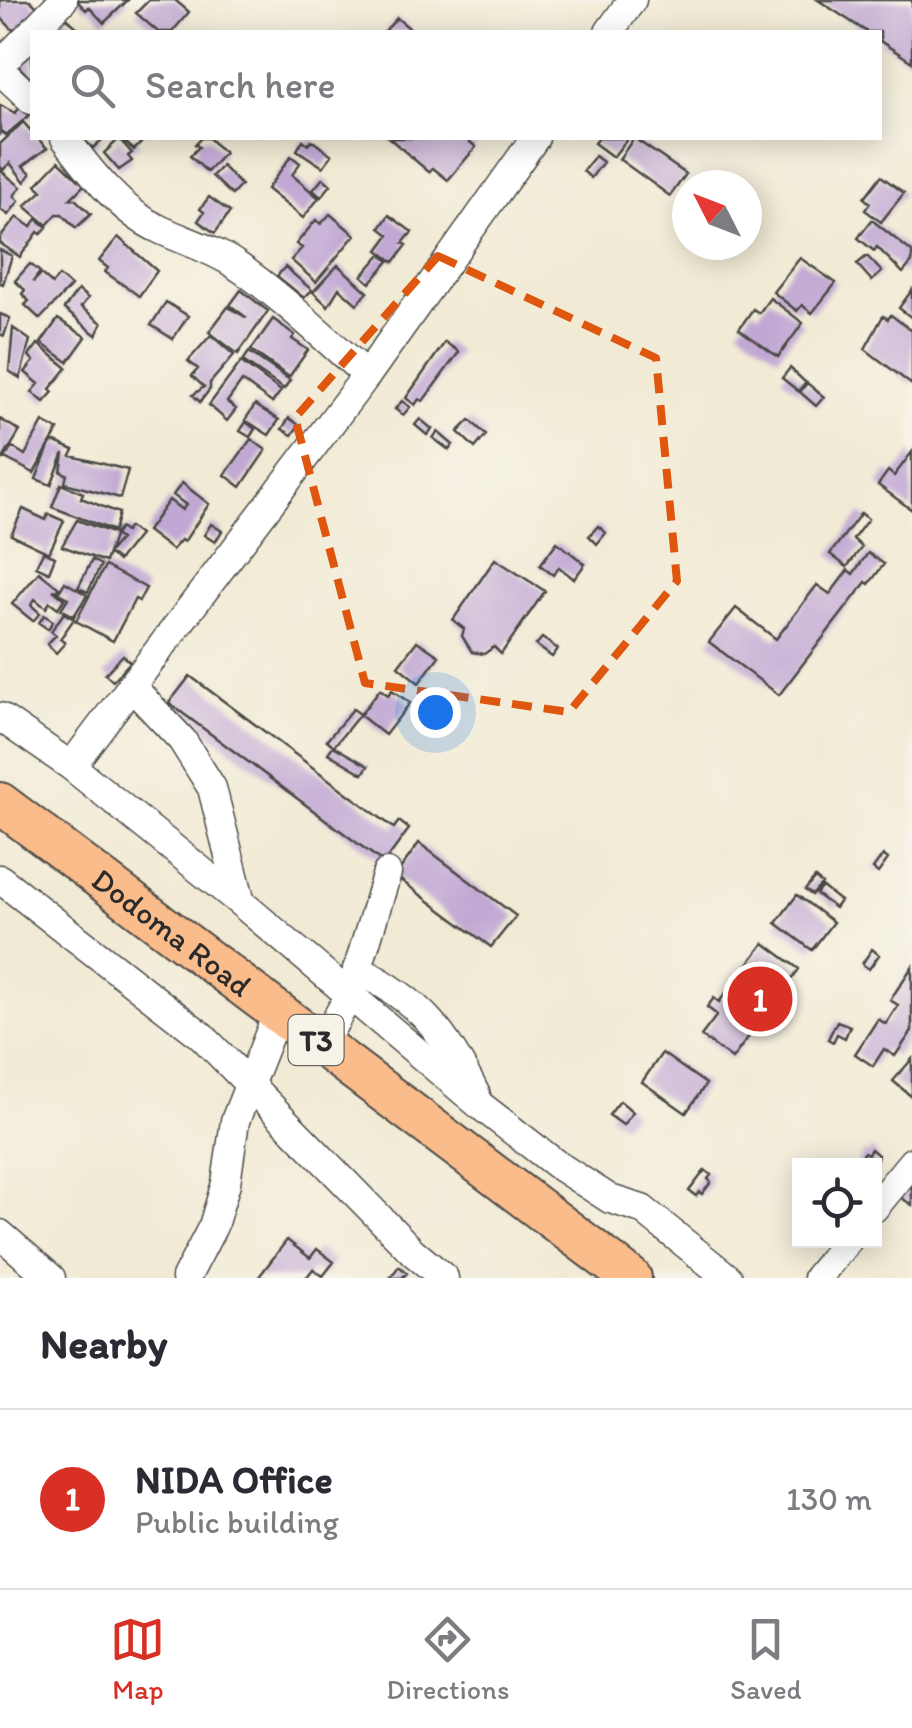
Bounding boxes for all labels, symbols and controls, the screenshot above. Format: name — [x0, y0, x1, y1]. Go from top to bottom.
search box — [30, 30, 882, 140]
icon: search — [65, 58, 120, 113]
text: Search here — [145, 62, 336, 108]
north arrow — [672, 170, 762, 260]
your location — [410, 687, 461, 738]
street label: Dodoma Road — [85, 860, 259, 1005]
pin: 1 — [728, 962, 792, 1036]
road number: T3 — [288, 1015, 344, 1065]
map controls — [792, 1158, 882, 1248]
button: locate — [792, 1158, 882, 1248]
text: Nearby — [40, 1318, 167, 1369]
text: NIDA Office — [135, 1457, 333, 1503]
text: 1 — [65, 1480, 80, 1518]
text: 130 m — [786, 1480, 872, 1518]
text: Public building — [135, 1503, 339, 1541]
tab: Map — [110, 1612, 165, 1706]
tab: Directions — [386, 1612, 509, 1706]
tab: Saved — [730, 1612, 802, 1706]

